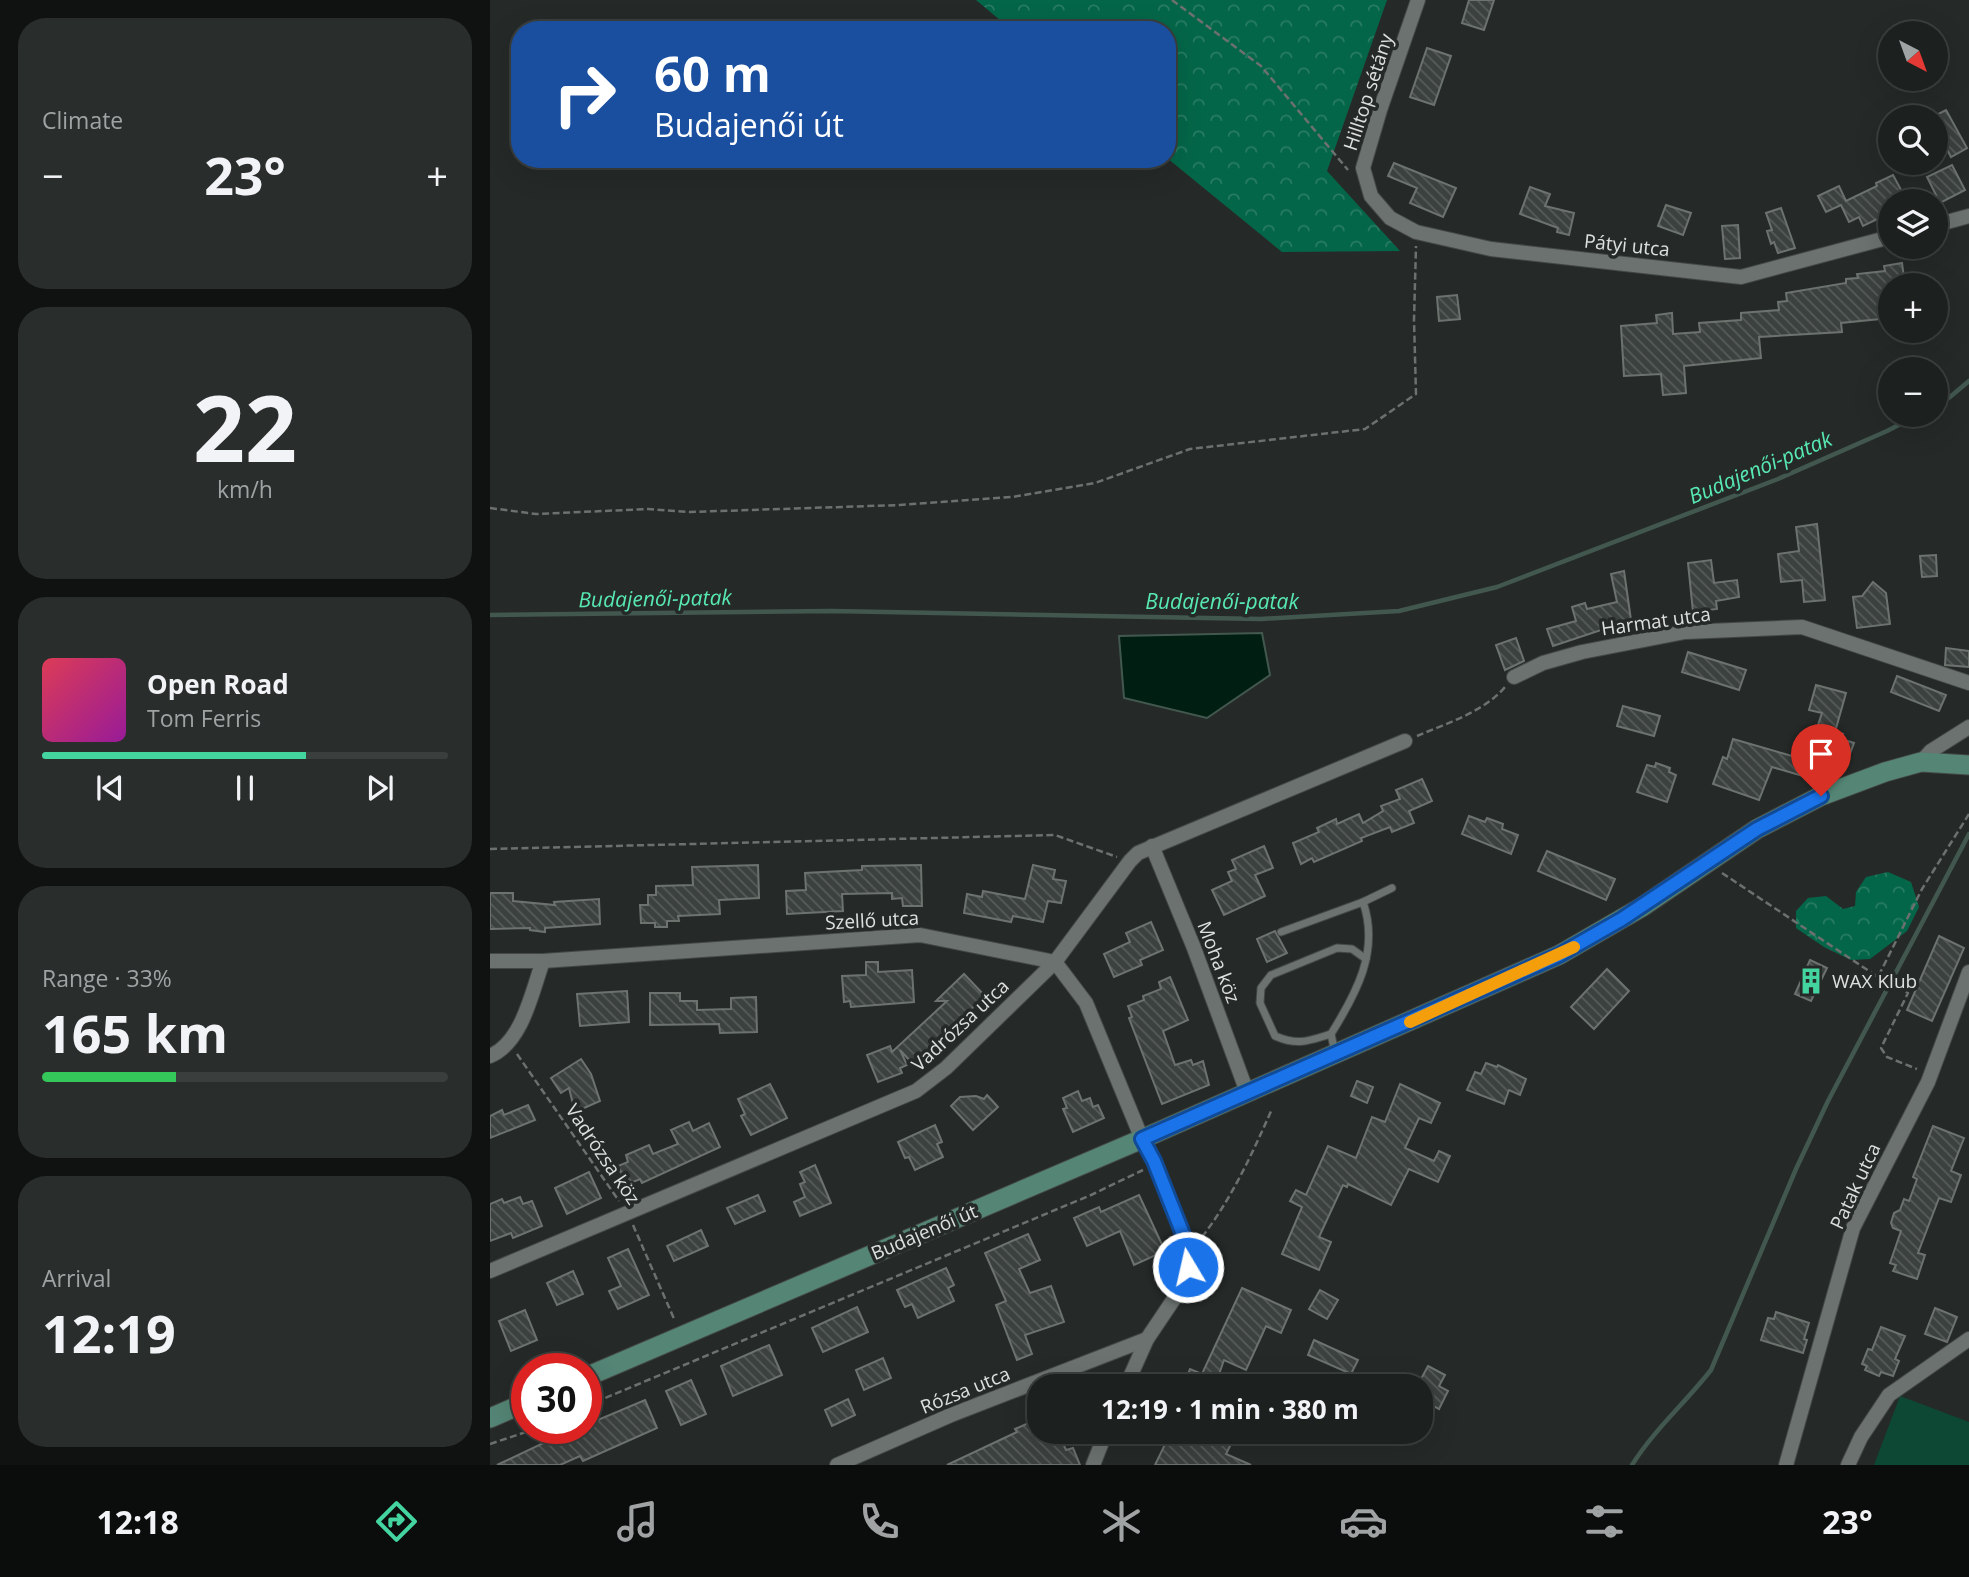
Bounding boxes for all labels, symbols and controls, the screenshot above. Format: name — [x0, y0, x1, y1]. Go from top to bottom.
north arrow — [1878, 21, 1948, 91]
map controls — [1878, 21, 1948, 427]
street label: Hilltop sétány — [1337, 30, 1399, 154]
text: 60 m — [654, 40, 771, 106]
icon: right — [539, 49, 630, 140]
text: Budajenői út — [654, 103, 844, 146]
text: Climate — [42, 104, 123, 136]
button: search — [1878, 105, 1948, 175]
text: 23° — [204, 139, 286, 210]
text: − — [42, 149, 64, 201]
text: + — [426, 149, 448, 201]
button: layers — [1878, 189, 1948, 259]
street label: Pátyi utca — [1583, 228, 1671, 262]
button: + — [1878, 273, 1948, 343]
button: − — [1878, 357, 1948, 427]
text: 22 — [193, 365, 297, 489]
water label: Budajenői-patak — [1684, 424, 1837, 510]
text: km/h — [217, 473, 273, 505]
water label: Budajenői-patak — [578, 583, 733, 613]
water label: Budajenői-patak — [1145, 587, 1299, 615]
street label: Harmat utca — [1600, 600, 1712, 642]
text: Open Road — [147, 666, 289, 702]
text: Tom Ferris — [147, 702, 261, 734]
pin — [1791, 724, 1851, 796]
icon: arrive — [1802, 735, 1840, 773]
icon: previous — [91, 769, 129, 807]
icon: pause — [226, 769, 264, 807]
icon: next — [361, 769, 399, 807]
street label: Szellő utca — [824, 905, 920, 935]
street label: Moha köz — [1191, 917, 1247, 1007]
text: Range · 33% — [42, 962, 172, 994]
building icon: WAX Klub — [1796, 966, 1826, 996]
place label: WAX Klub — [1832, 968, 1917, 994]
street label: Vadrózsa utca — [906, 973, 1014, 1077]
text: 165 km — [42, 997, 228, 1068]
street label: Vadrózsa köz — [560, 1098, 646, 1210]
street label: Patak utca — [1824, 1139, 1886, 1233]
street label: Budajenői út — [867, 1198, 981, 1266]
position arrow — [1151, 1230, 1225, 1304]
text: Arrival — [42, 1262, 111, 1294]
text: 12:19 — [42, 1297, 176, 1368]
speed limit sign: 30 — [511, 1353, 602, 1444]
street label: Rózsa utca — [916, 1360, 1014, 1420]
text: 12:19 · 1 min · 380 m — [1101, 1391, 1359, 1427]
icon: directions — [372, 1497, 421, 1546]
icon: music — [613, 1497, 662, 1546]
icon: phone — [855, 1497, 904, 1546]
icon: climate — [1097, 1497, 1146, 1546]
icon: car — [1339, 1497, 1388, 1546]
icon: filters — [1580, 1497, 1629, 1546]
text: 12:18 — [96, 1500, 179, 1543]
text: 23° — [1822, 1500, 1873, 1543]

